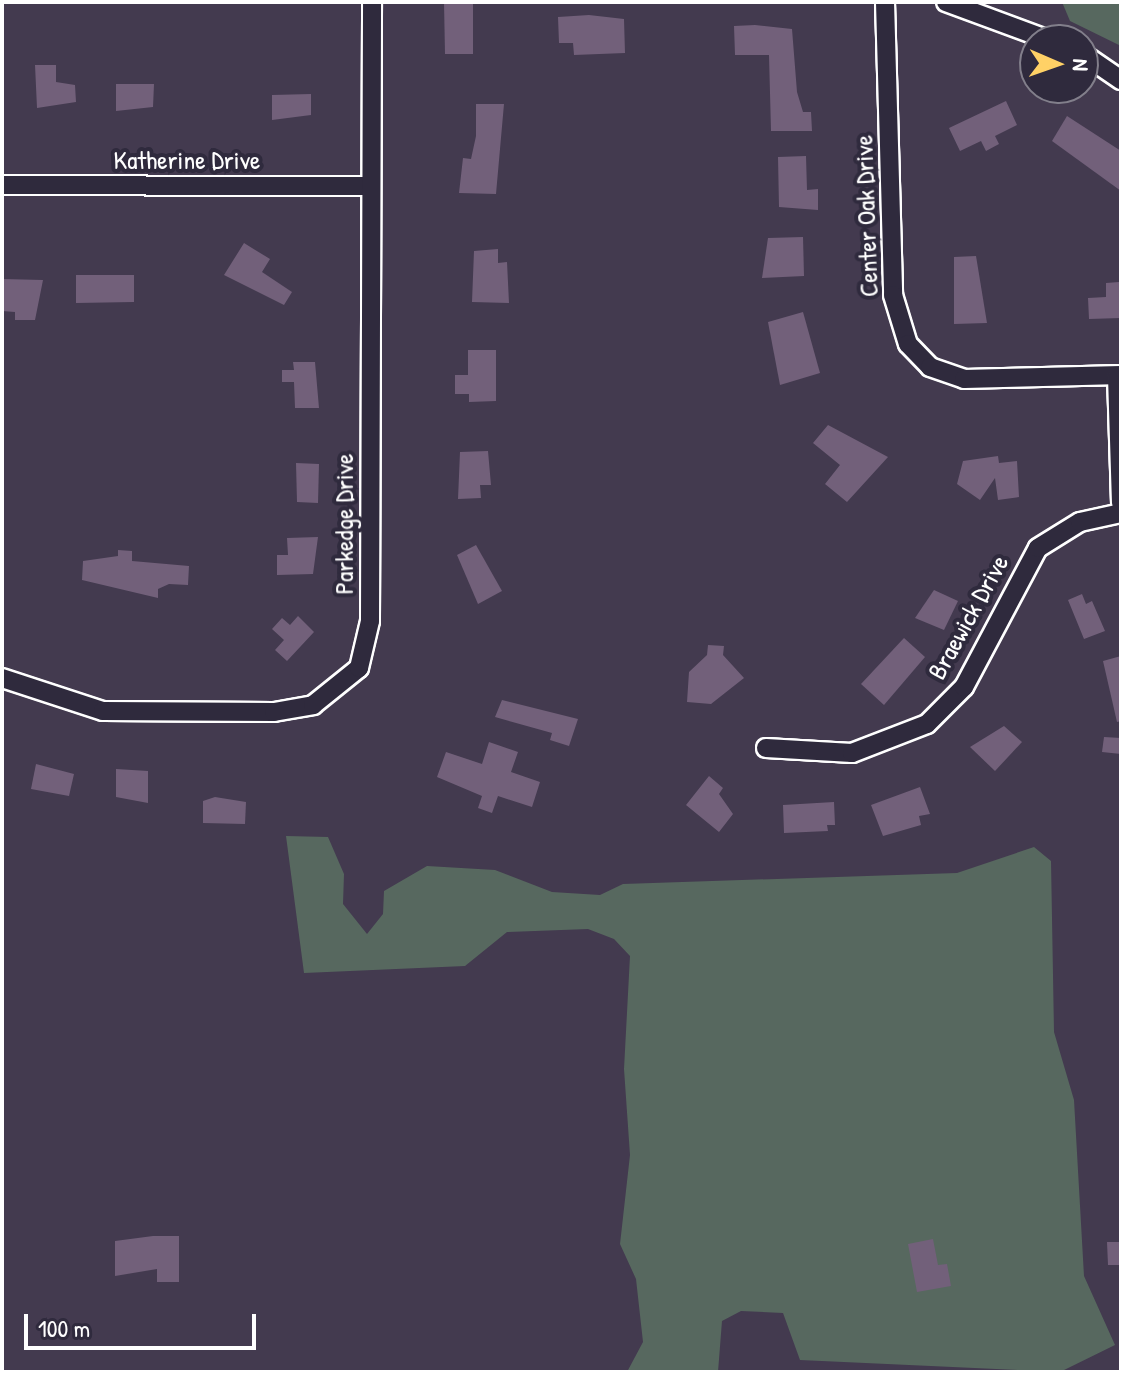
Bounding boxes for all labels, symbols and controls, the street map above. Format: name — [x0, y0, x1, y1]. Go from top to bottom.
north arrow — [1019, 24, 1099, 104]
text: N — [1066, 58, 1096, 71]
street label: Center Oak Drive — [848, 135, 884, 297]
street label: Katherine Drive — [114, 144, 260, 176]
street label: Parkedge Drive — [328, 454, 360, 594]
street label: Braewick Drive — [921, 549, 1015, 685]
scale bar — [28, 1298, 260, 1348]
text: 100 m — [38, 1312, 90, 1344]

